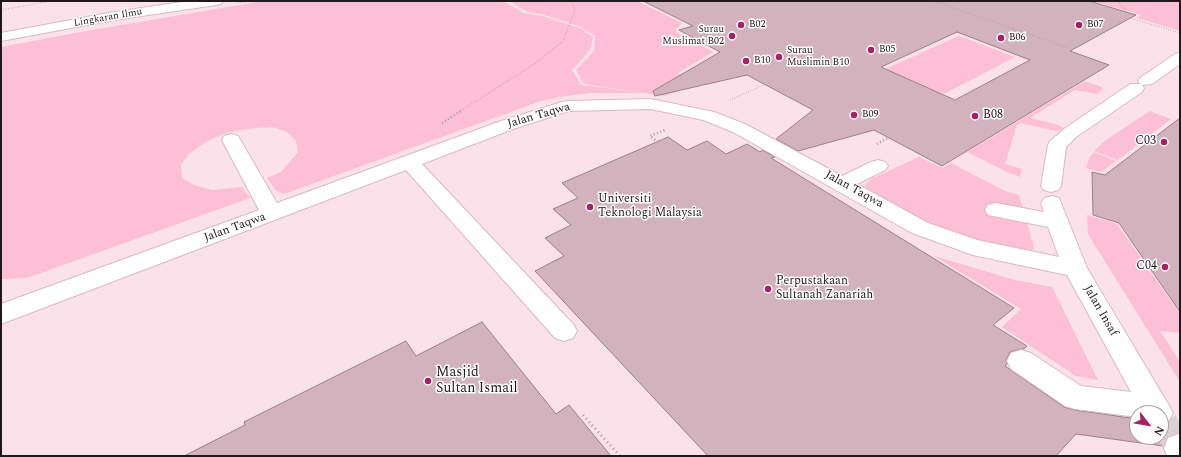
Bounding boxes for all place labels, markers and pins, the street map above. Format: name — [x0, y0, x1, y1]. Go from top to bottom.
place label: B02 — [749, 19, 766, 31]
place label: B07 — [1087, 19, 1104, 31]
marker: B02 — [736, 20, 746, 30]
marker: B07 — [1074, 20, 1084, 30]
place label: Surau Muslimat B02 — [662, 24, 724, 48]
marker: Surau Muslimat B02 — [727, 31, 737, 41]
place label: B06 — [1009, 32, 1026, 44]
marker: B06 — [996, 33, 1006, 43]
place label: B05 — [879, 44, 896, 56]
place label: Surau Muslimin B10 — [787, 45, 849, 68]
marker: B05 — [866, 45, 876, 55]
marker: Surau Muslimin B10 — [774, 52, 784, 62]
place label: B10 — [754, 55, 771, 67]
marker: B10 — [741, 56, 751, 66]
place label: B09 — [862, 109, 879, 121]
place label: B08 — [983, 109, 1003, 123]
marker: B09 — [849, 110, 859, 120]
marker: B08 — [970, 111, 980, 121]
place label: C03 — [1135, 135, 1156, 149]
marker: C03 — [1159, 137, 1169, 147]
place label: Universiti Teknologi Malaysia — [598, 193, 702, 221]
marker: Universiti Teknologi Malaysia — [585, 202, 595, 212]
place label: C04 — [1136, 260, 1157, 274]
marker: C04 — [1160, 262, 1170, 272]
place label: Perpustakaan Sultanah Zanariah — [776, 275, 873, 303]
marker: Perpustakaan Sultanah Zanariah — [763, 284, 773, 294]
place label: Masjid Sultan Ismail — [436, 365, 518, 398]
marker: Masjid Sultan Ismail — [423, 376, 433, 386]

